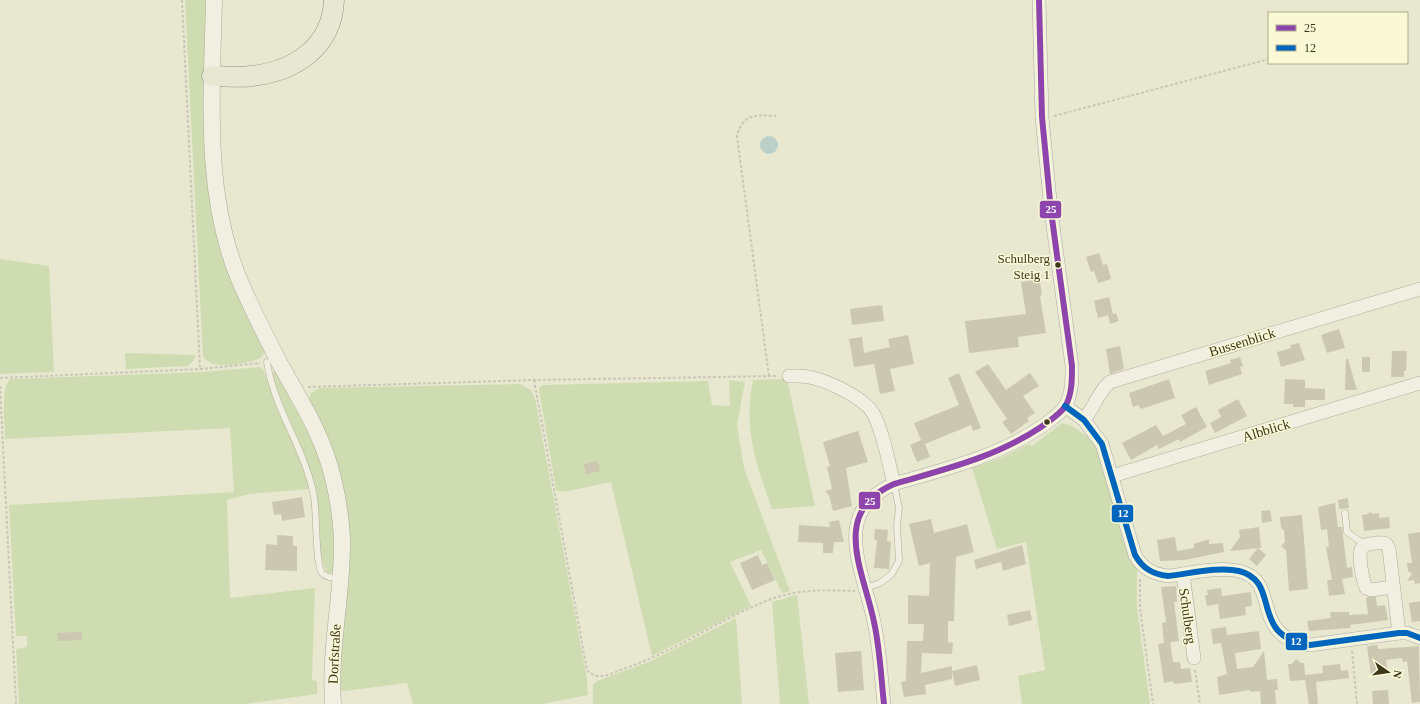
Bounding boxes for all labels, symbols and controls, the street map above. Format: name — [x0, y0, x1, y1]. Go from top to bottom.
legend — [1268, 12, 1408, 64]
text: 25 — [1304, 21, 1316, 35]
text: 12 — [1304, 41, 1316, 55]
line badge: 25 — [1039, 200, 1062, 219]
text: 25 — [1046, 203, 1057, 215]
place label: Schulberg Steig 1 — [998, 251, 1050, 282]
marker: Schulberg Steig 1 — [1053, 260, 1063, 270]
street label: Bussenblick — [1207, 325, 1277, 360]
street label: Albblick — [1241, 416, 1292, 445]
unlabelled marker — [1042, 417, 1052, 427]
line badge: 25 — [858, 491, 881, 510]
text: 25 — [865, 495, 876, 507]
line badge: 12 — [1111, 504, 1134, 523]
text: 12 — [1118, 507, 1129, 519]
street label: Schulberg — [1176, 587, 1199, 645]
street label: Dorfstraße — [325, 624, 344, 684]
line badge: 12 — [1285, 632, 1308, 651]
text: 12 — [1291, 635, 1302, 647]
north arrow — [1368, 652, 1408, 692]
text: N — [1391, 669, 1404, 680]

